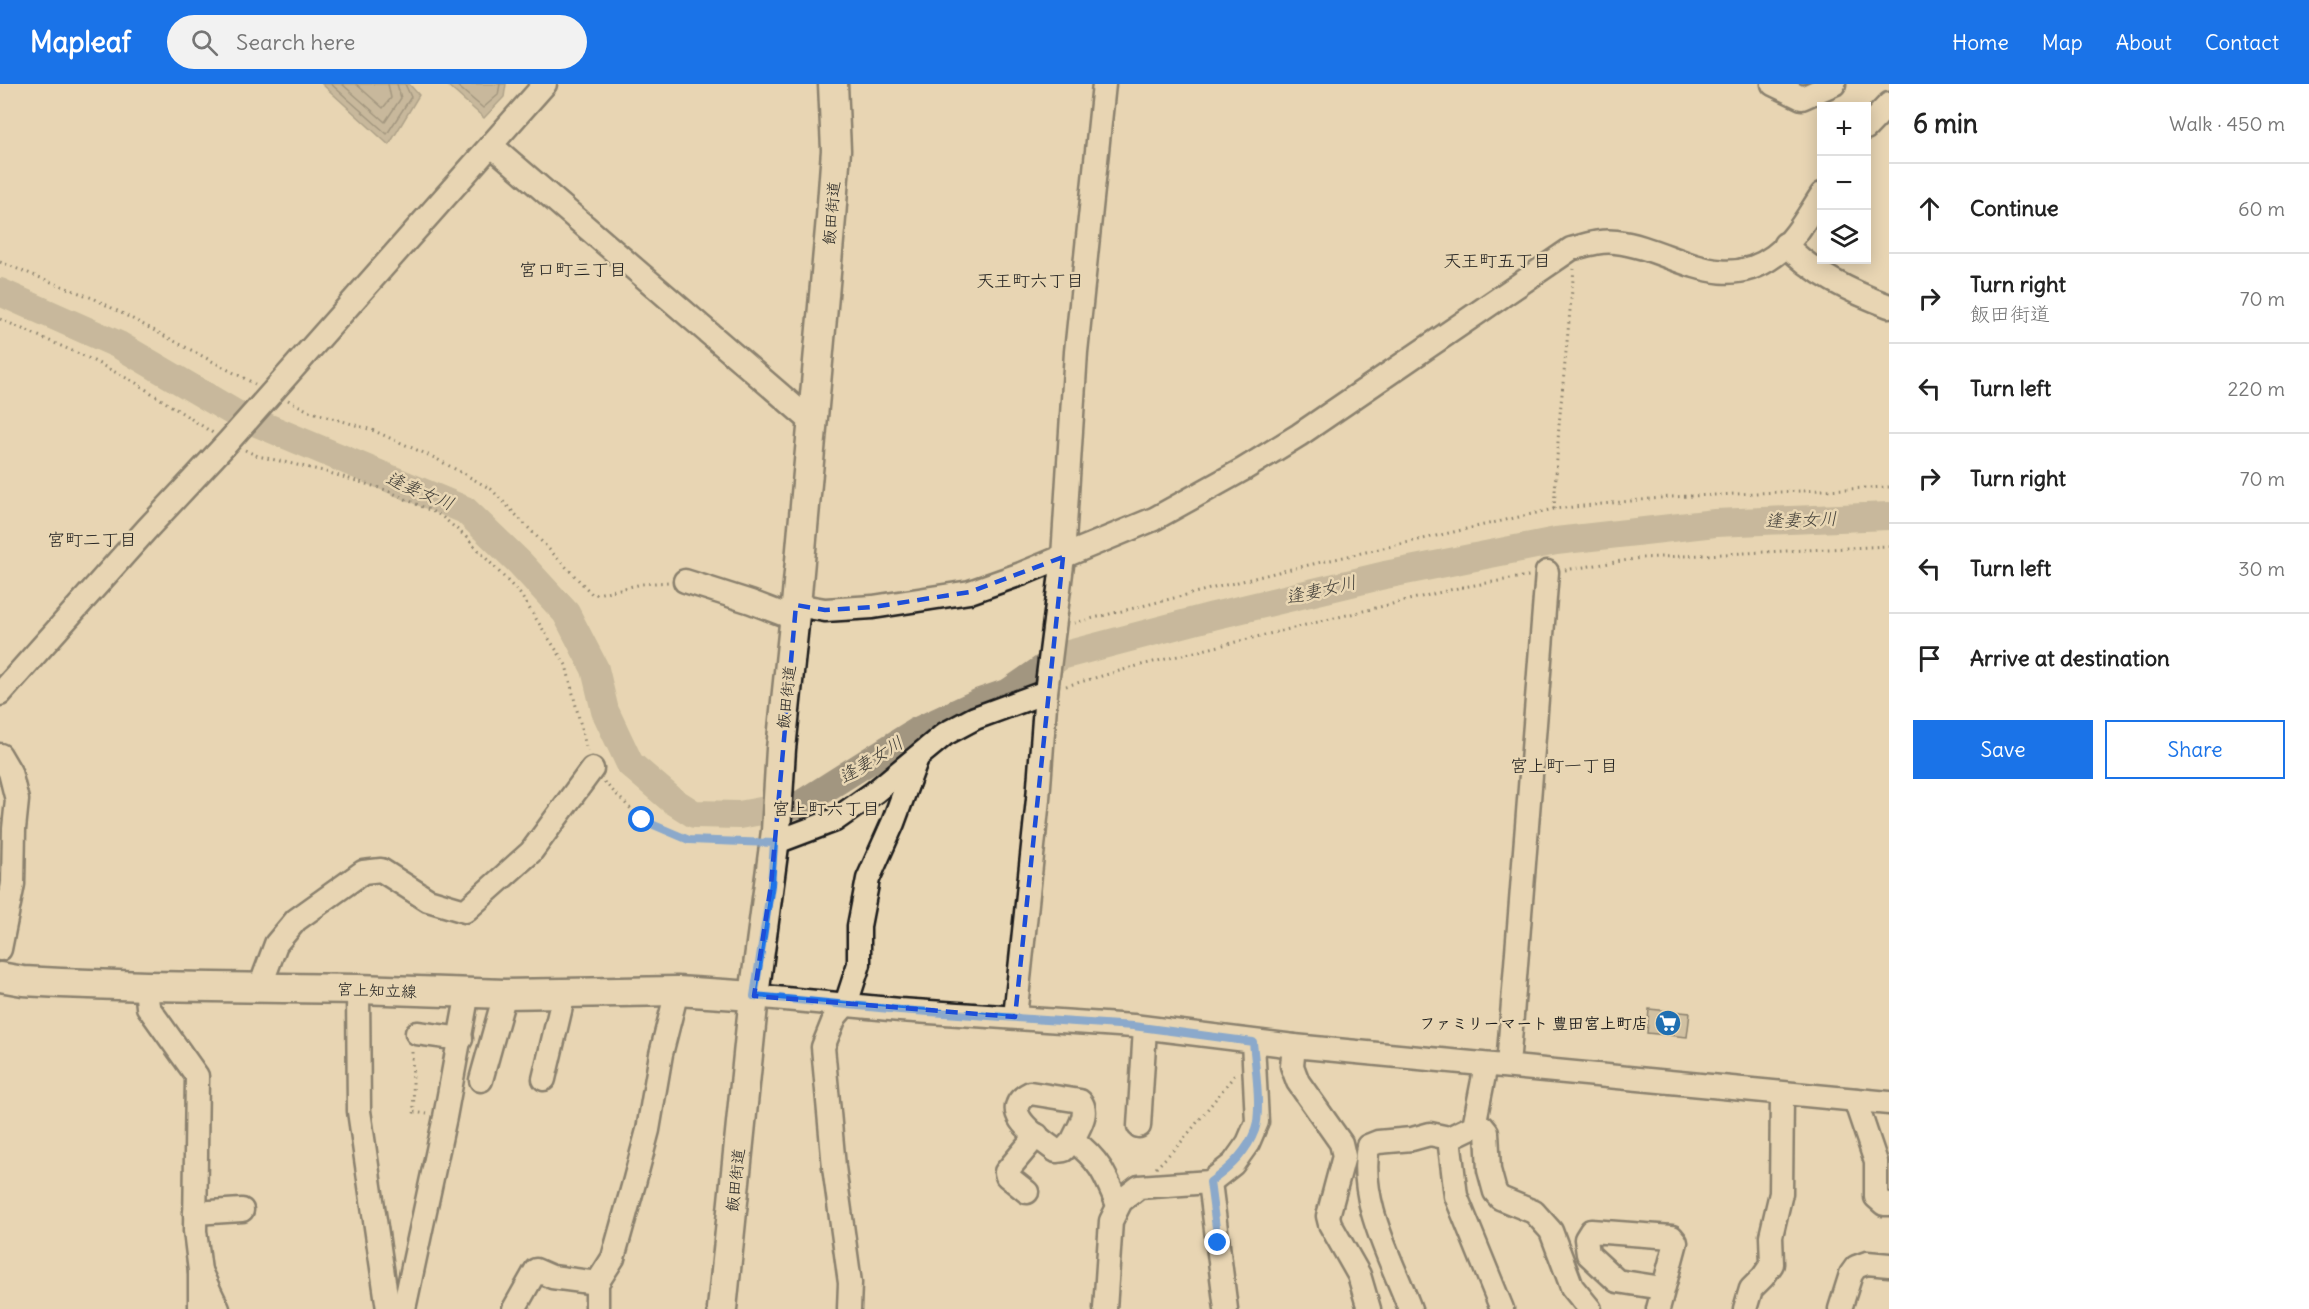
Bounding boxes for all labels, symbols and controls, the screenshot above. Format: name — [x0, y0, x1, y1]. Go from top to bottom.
search box — [167, 15, 587, 69]
text: Mapleaf — [30, 24, 131, 60]
icon: search — [188, 26, 221, 59]
text: Search here — [236, 28, 355, 56]
text: Home — [1952, 29, 2009, 56]
text: Map — [2042, 29, 2083, 56]
text: About — [2116, 29, 2172, 56]
text: Contact — [2205, 29, 2279, 56]
map controls — [1817, 102, 1871, 264]
button: + — [1817, 102, 1871, 156]
text: 6 min — [1913, 107, 1978, 140]
text: Walk · 450 m — [2169, 111, 2285, 136]
button: − — [1817, 156, 1871, 210]
street label: 飯田街道 — [818, 180, 844, 246]
icon: ahead — [1913, 192, 1946, 225]
text: Continue — [1970, 194, 2059, 222]
text: 60 m — [2238, 196, 2285, 221]
button: layers — [1817, 210, 1871, 264]
district label: 天王町五丁目 — [1443, 249, 1551, 272]
district label: 宮口町三丁目 — [519, 258, 627, 281]
district label: 天王町六丁目 — [976, 269, 1084, 292]
text: Turn right — [1970, 270, 2066, 298]
icon: right — [1913, 282, 1946, 315]
text: 70 m — [2240, 286, 2285, 311]
text: 飯田街道 — [1970, 301, 2050, 326]
icon: left — [1913, 372, 1946, 405]
text: Turn left — [1970, 374, 2051, 402]
text: 220 m — [2228, 376, 2285, 401]
icon: right — [1913, 462, 1946, 495]
text: Turn right — [1970, 464, 2066, 492]
water label: 逢妻女川 — [383, 466, 458, 515]
text: 70 m — [2240, 466, 2285, 491]
water label: 逢妻女川 — [1765, 507, 1837, 532]
district label: 宮町二丁目 — [47, 528, 137, 551]
icon: left — [1913, 552, 1946, 585]
text: Turn left — [1970, 554, 2051, 582]
text: 30 m — [2238, 556, 2285, 581]
water label: 逢妻女川 — [1283, 570, 1359, 609]
icon: arrive — [1913, 642, 1946, 675]
text: Arrive at destination — [1970, 644, 2170, 672]
street label: 飯田街道 — [773, 664, 799, 730]
button: Save — [1913, 720, 2093, 779]
button: Share — [2105, 720, 2285, 779]
water label: 逢妻女川 — [834, 731, 907, 788]
district label: 宮上町一丁目 — [1510, 754, 1618, 777]
district label: 宮上町六丁目 — [772, 797, 880, 820]
route start — [628, 806, 654, 832]
street label: 宮上知立線 — [337, 979, 417, 1001]
supermarket icon: ファミリーマート 豊田宮上町店 — [1653, 1008, 1683, 1038]
place label: ファミリーマート 豊田宮上町店 — [1420, 1013, 1648, 1033]
street label: 飯田街道 — [722, 1147, 748, 1213]
route end — [1204, 1229, 1230, 1255]

